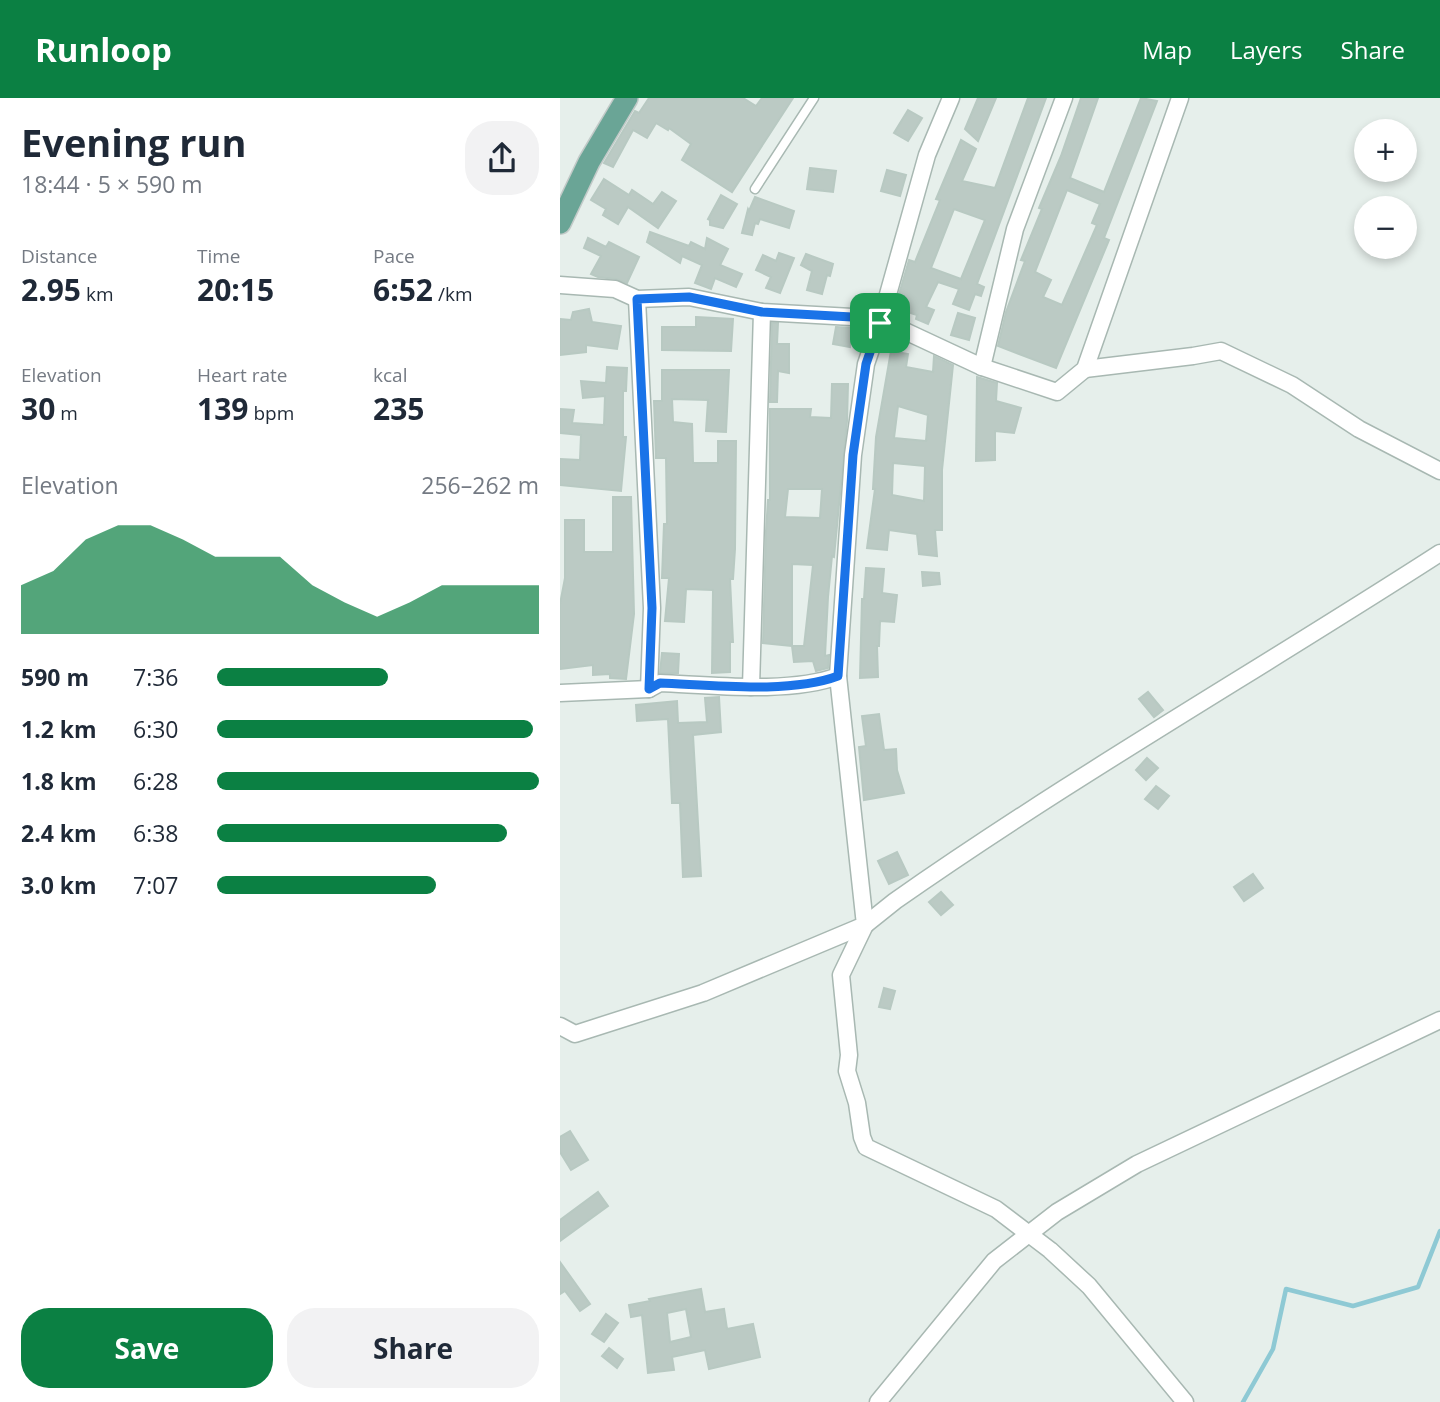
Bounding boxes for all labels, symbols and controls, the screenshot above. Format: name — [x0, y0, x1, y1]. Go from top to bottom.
text: Runloop — [35, 27, 172, 72]
text: Map — [1142, 33, 1192, 66]
text: Layers — [1230, 33, 1303, 66]
text: Share — [1341, 33, 1405, 66]
text: Evening run — [21, 116, 246, 168]
map controls — [1354, 119, 1417, 259]
button: + — [1354, 119, 1417, 182]
button: share — [465, 121, 539, 195]
text: 18:44 · 5 × 590 m — [21, 168, 203, 200]
button: − — [1354, 196, 1417, 259]
text: Distance — [21, 243, 97, 269]
text: Time — [197, 243, 241, 269]
text: Pace — [373, 243, 415, 269]
text: 2.95 — [21, 269, 81, 310]
text: 20:15 — [197, 269, 274, 310]
text: 6:52 — [373, 269, 433, 310]
text: km — [81, 281, 114, 307]
text: /km — [433, 281, 473, 307]
pin — [850, 293, 910, 353]
icon: arrive — [861, 304, 899, 342]
text: Elevation — [21, 362, 102, 388]
text: Heart rate — [197, 362, 287, 388]
text: kcal — [373, 362, 407, 388]
text: 30 — [21, 388, 55, 429]
text: 139 — [197, 388, 248, 429]
text: 235 — [373, 388, 424, 429]
text: m — [55, 400, 78, 426]
text: bpm — [248, 400, 294, 426]
text: Elevation — [21, 469, 119, 501]
text: 256–262 m — [421, 469, 539, 501]
text: 590 m — [21, 661, 89, 693]
text: 7:36 — [133, 661, 179, 693]
text: 1.2 km — [21, 713, 97, 745]
text: 6:30 — [133, 713, 179, 745]
text: 1.8 km — [21, 765, 97, 797]
text: 6:28 — [133, 765, 179, 797]
text: 2.4 km — [21, 817, 97, 849]
text: 6:38 — [133, 817, 179, 849]
text: 3.0 km — [21, 869, 97, 901]
text: 7:07 — [133, 869, 179, 901]
button: Save — [21, 1308, 273, 1388]
button: Share — [287, 1308, 539, 1388]

